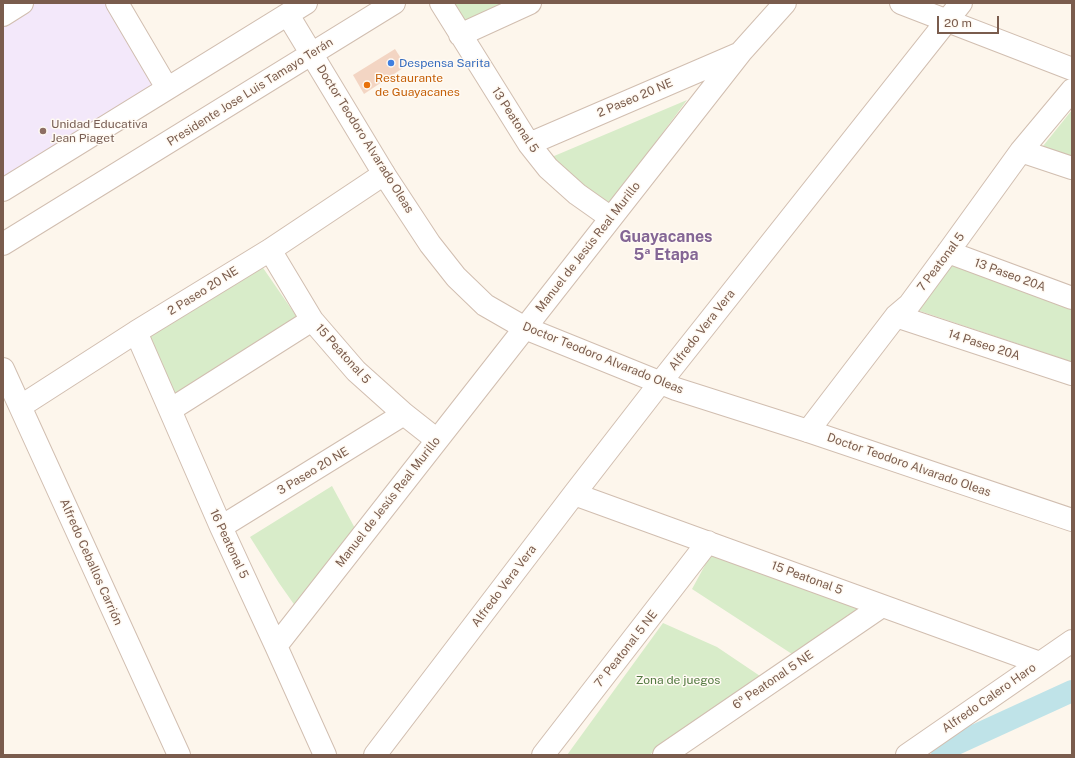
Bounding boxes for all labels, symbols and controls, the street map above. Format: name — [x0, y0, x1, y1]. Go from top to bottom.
scale bar — [939, 8, 1001, 34]
text: 20 m — [944, 16, 972, 30]
street label: Presidente Jose Luis Tamayo Terán — [164, 35, 336, 149]
place label: Despensa Sarita — [399, 56, 490, 70]
marker: Despensa Sarita — [386, 58, 396, 68]
street label: Doctor Teodoro Alvarado Oleas — [313, 62, 417, 216]
place label: Restaurante de Guayacanes — [375, 71, 460, 99]
street label: 2 Paseo 20 NE — [595, 76, 675, 120]
marker: Restaurante de Guayacanes — [362, 80, 372, 90]
street label: 13 Peatonal 5 — [489, 85, 541, 155]
place label: Unidad Educativa Jean Piaget — [51, 117, 148, 145]
marker: Unidad Educativa Jean Piaget — [38, 126, 48, 136]
street label: Manuel de Jesús Real Murillo — [533, 179, 643, 315]
district label: Guayacanes 5ª Etapa — [619, 227, 713, 265]
street label: 7 Peatonal 5 — [914, 230, 968, 294]
street label: 13 Paseo 20A — [972, 255, 1048, 295]
street label: 2 Paseo 20 NE — [165, 264, 241, 318]
street label: Alfredo Vera Vera — [666, 287, 738, 373]
street label: Doctor Teodoro Alvarado Oleas — [520, 319, 686, 397]
street label: 15 Peatonal 5 — [312, 321, 374, 387]
street label: 14 Paseo 20A — [946, 327, 1022, 363]
street label: Doctor Teodoro Alvarado Oleas — [825, 430, 993, 500]
street label: Manuel de Jesús Real Murillo — [333, 434, 443, 570]
street label: 3 Paseo 20 NE — [275, 444, 351, 498]
street label: Alfredo Ceballos Carrión — [57, 496, 125, 628]
street label: 16 Peatonal 5 — [207, 507, 251, 581]
street label: Alfredo Vera Vera — [469, 542, 539, 630]
street label: 15 Peatonal 5 — [769, 558, 845, 598]
street label: 7º Peatonal 5 NE — [591, 607, 661, 691]
street label: 6º Peatonal 5 NE — [730, 648, 816, 712]
street label: Alfredo Calero Haro — [939, 660, 1039, 736]
park label: Zona de juegos — [636, 673, 720, 687]

